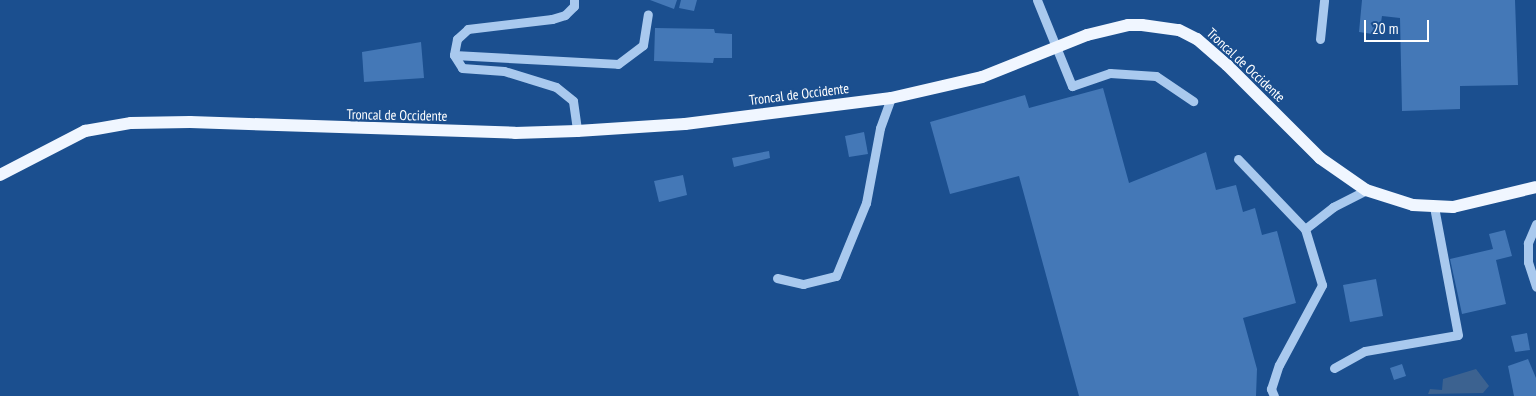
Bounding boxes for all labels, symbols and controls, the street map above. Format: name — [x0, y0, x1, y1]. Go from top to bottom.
scale bar — [1366, 10, 1431, 42]
text: 20 m — [1372, 19, 1398, 38]
street label: Troncal de Occidente — [1203, 25, 1289, 105]
street label: Troncal de Occidente — [748, 80, 850, 108]
street label: Troncal de Occidente — [347, 106, 447, 124]

